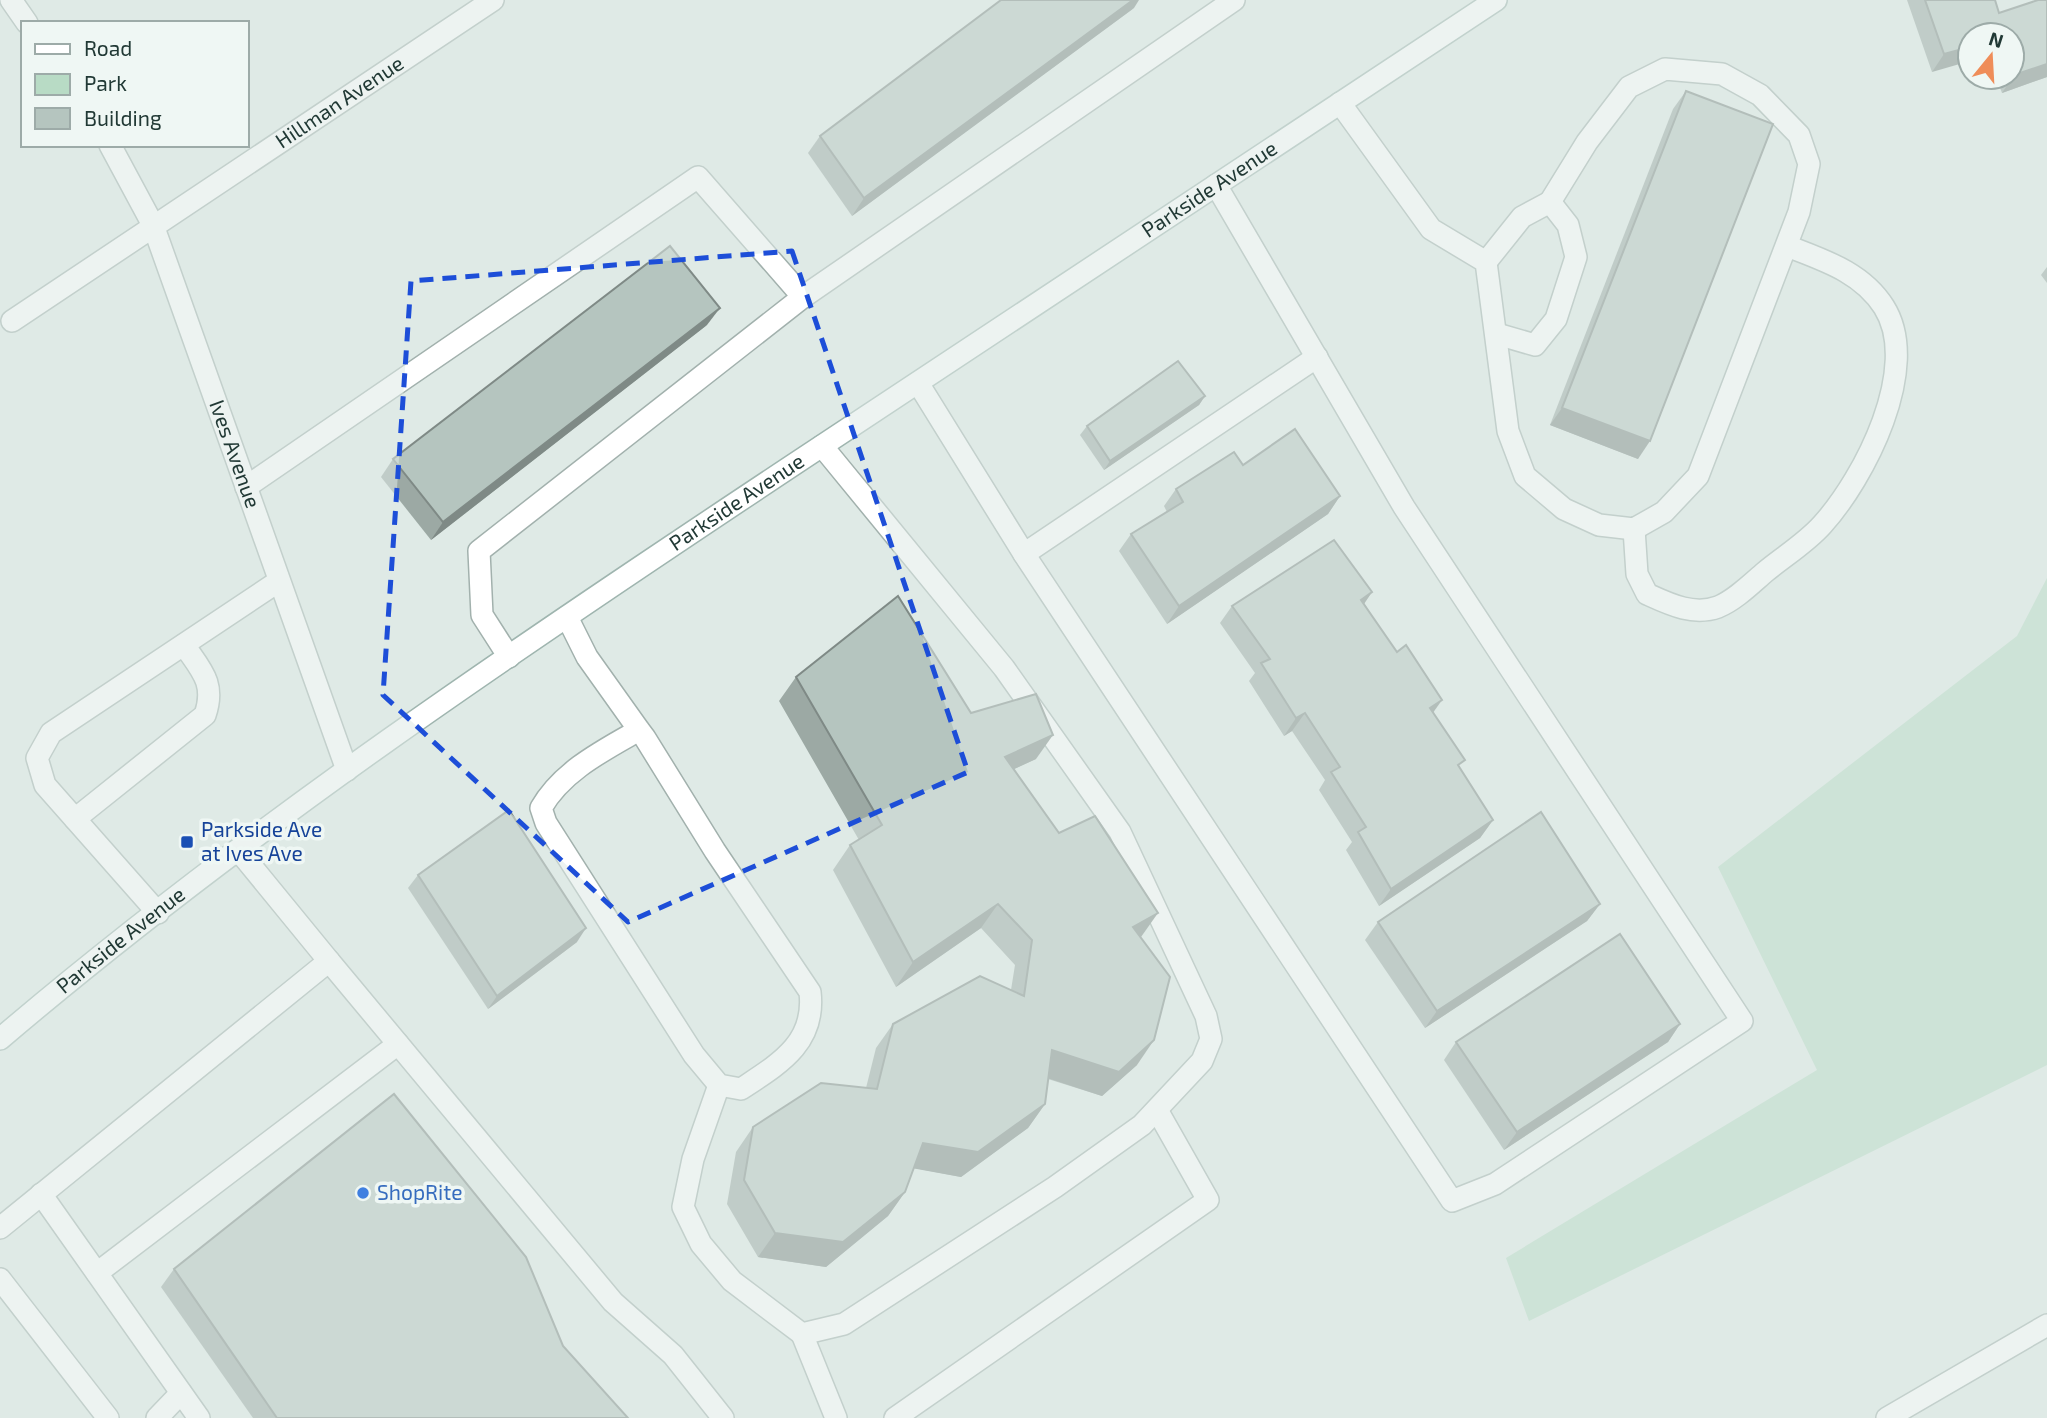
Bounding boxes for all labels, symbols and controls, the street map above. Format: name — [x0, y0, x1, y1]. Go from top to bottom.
legend — [21, 21, 248, 147]
north arrow — [1956, 21, 2026, 91]
text: N — [1986, 26, 2006, 52]
text: Road — [84, 35, 132, 60]
street label: Hillman Avenue — [270, 49, 408, 153]
text: Park — [84, 70, 127, 95]
text: Building — [84, 105, 162, 130]
street label: Parkside Avenue — [1136, 135, 1281, 242]
street label: Ives Avenue — [205, 396, 267, 511]
street label: Parkside Avenue — [664, 447, 808, 555]
place label: Parkside Ave at Ives Ave — [201, 816, 322, 865]
marker: Parkside Ave at Ives Ave — [179, 834, 195, 850]
street label: Parkside Avenue — [51, 881, 189, 998]
place label: ShopRite — [377, 1179, 463, 1204]
marker: ShopRite — [355, 1185, 371, 1201]

